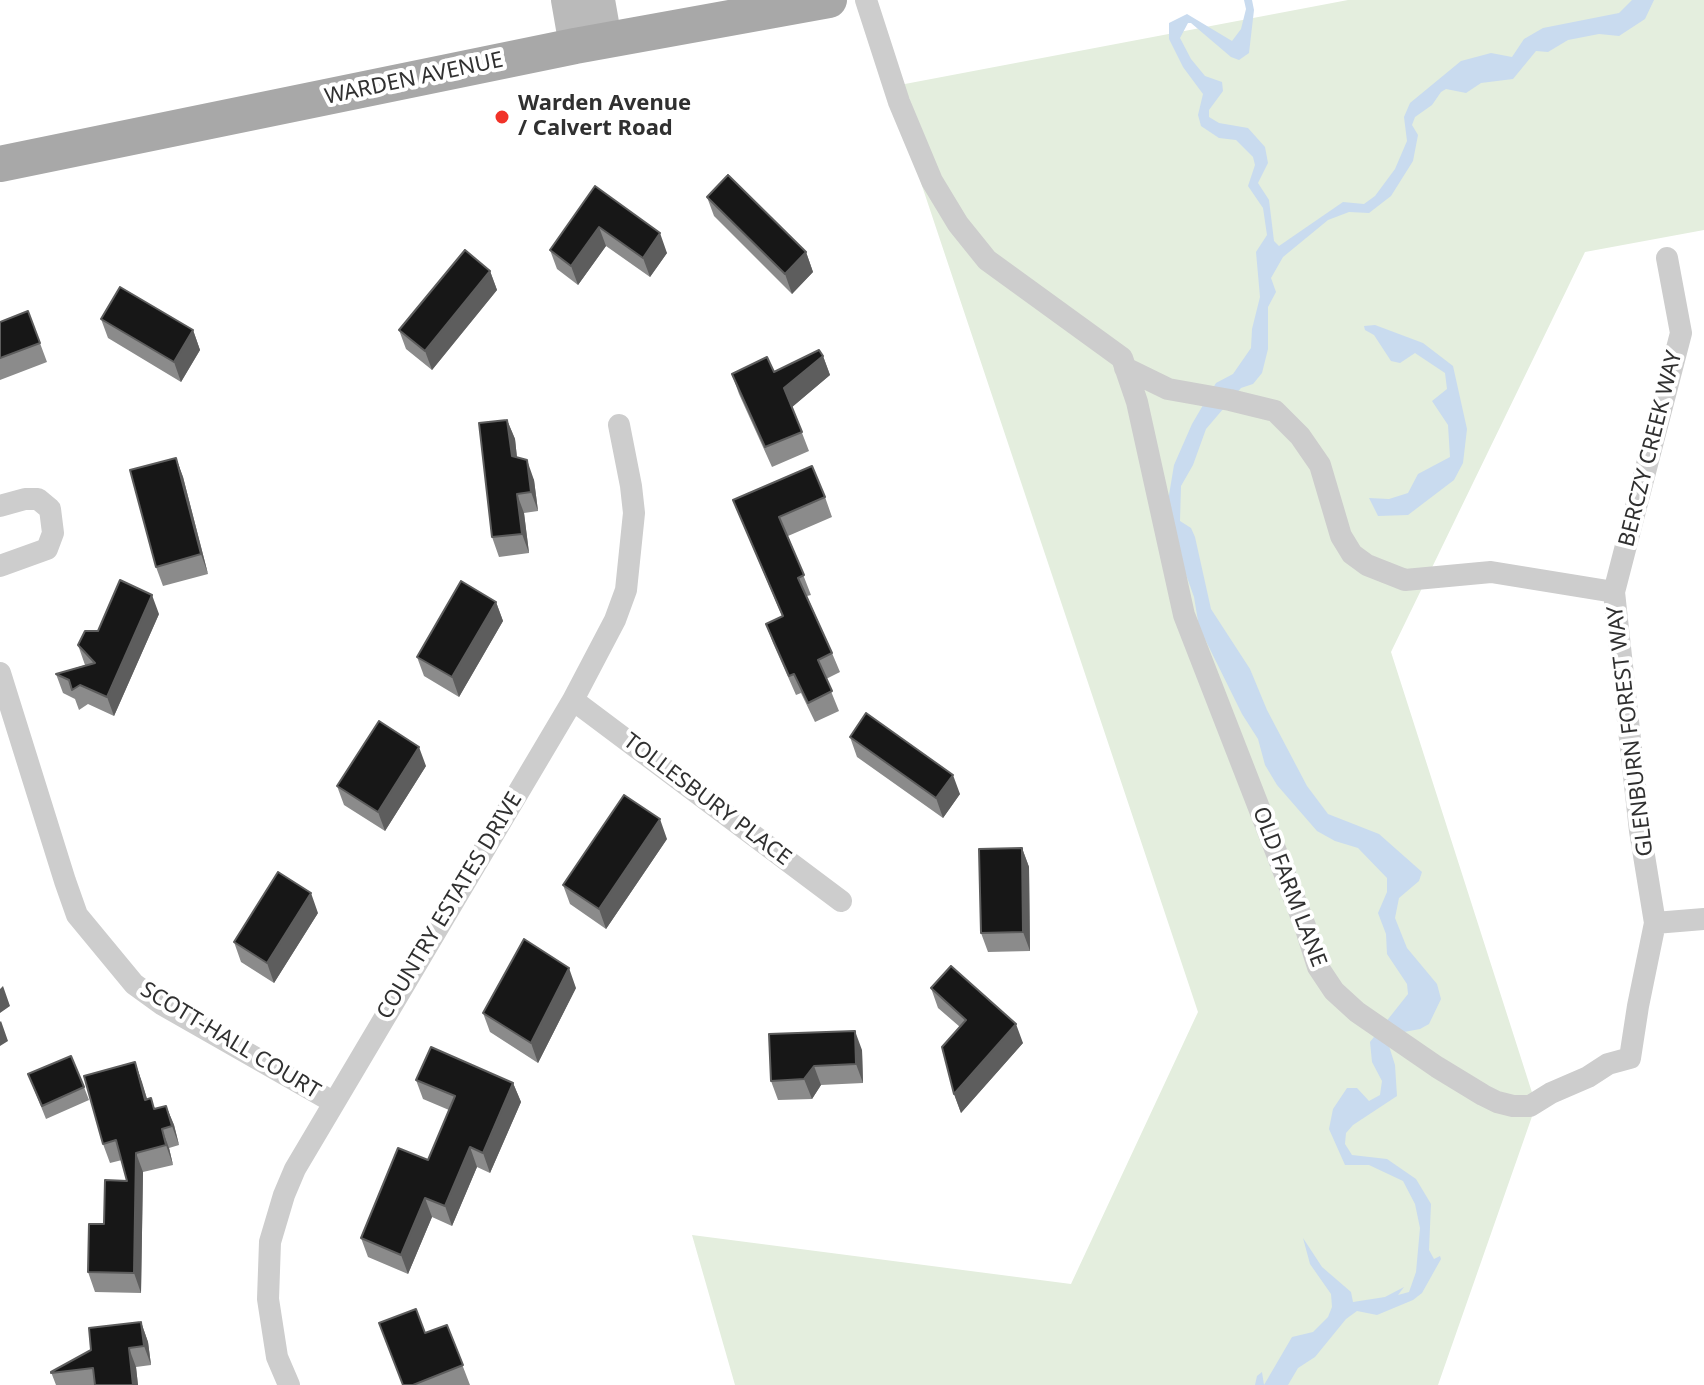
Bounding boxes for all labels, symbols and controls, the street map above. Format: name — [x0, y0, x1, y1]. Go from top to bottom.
street label: WARDEN AVENUE — [322, 47, 506, 111]
place label: Warden Avenue / Calvert Road — [518, 91, 691, 142]
marker: Warden Avenue / Calvert Road — [493, 108, 511, 126]
street label: BERCZY CREEK WAY — [1614, 348, 1688, 550]
street label: GLENBURN FOREST WAY — [1603, 604, 1659, 858]
street label: TOLLESBURY PLACE — [618, 728, 796, 872]
street label: COUNTRY ESTATES DRIVE — [372, 788, 528, 1024]
street label: OLD FARM LANE — [1246, 803, 1332, 971]
street label: SCOTT-HALL COURT — [135, 977, 325, 1105]

